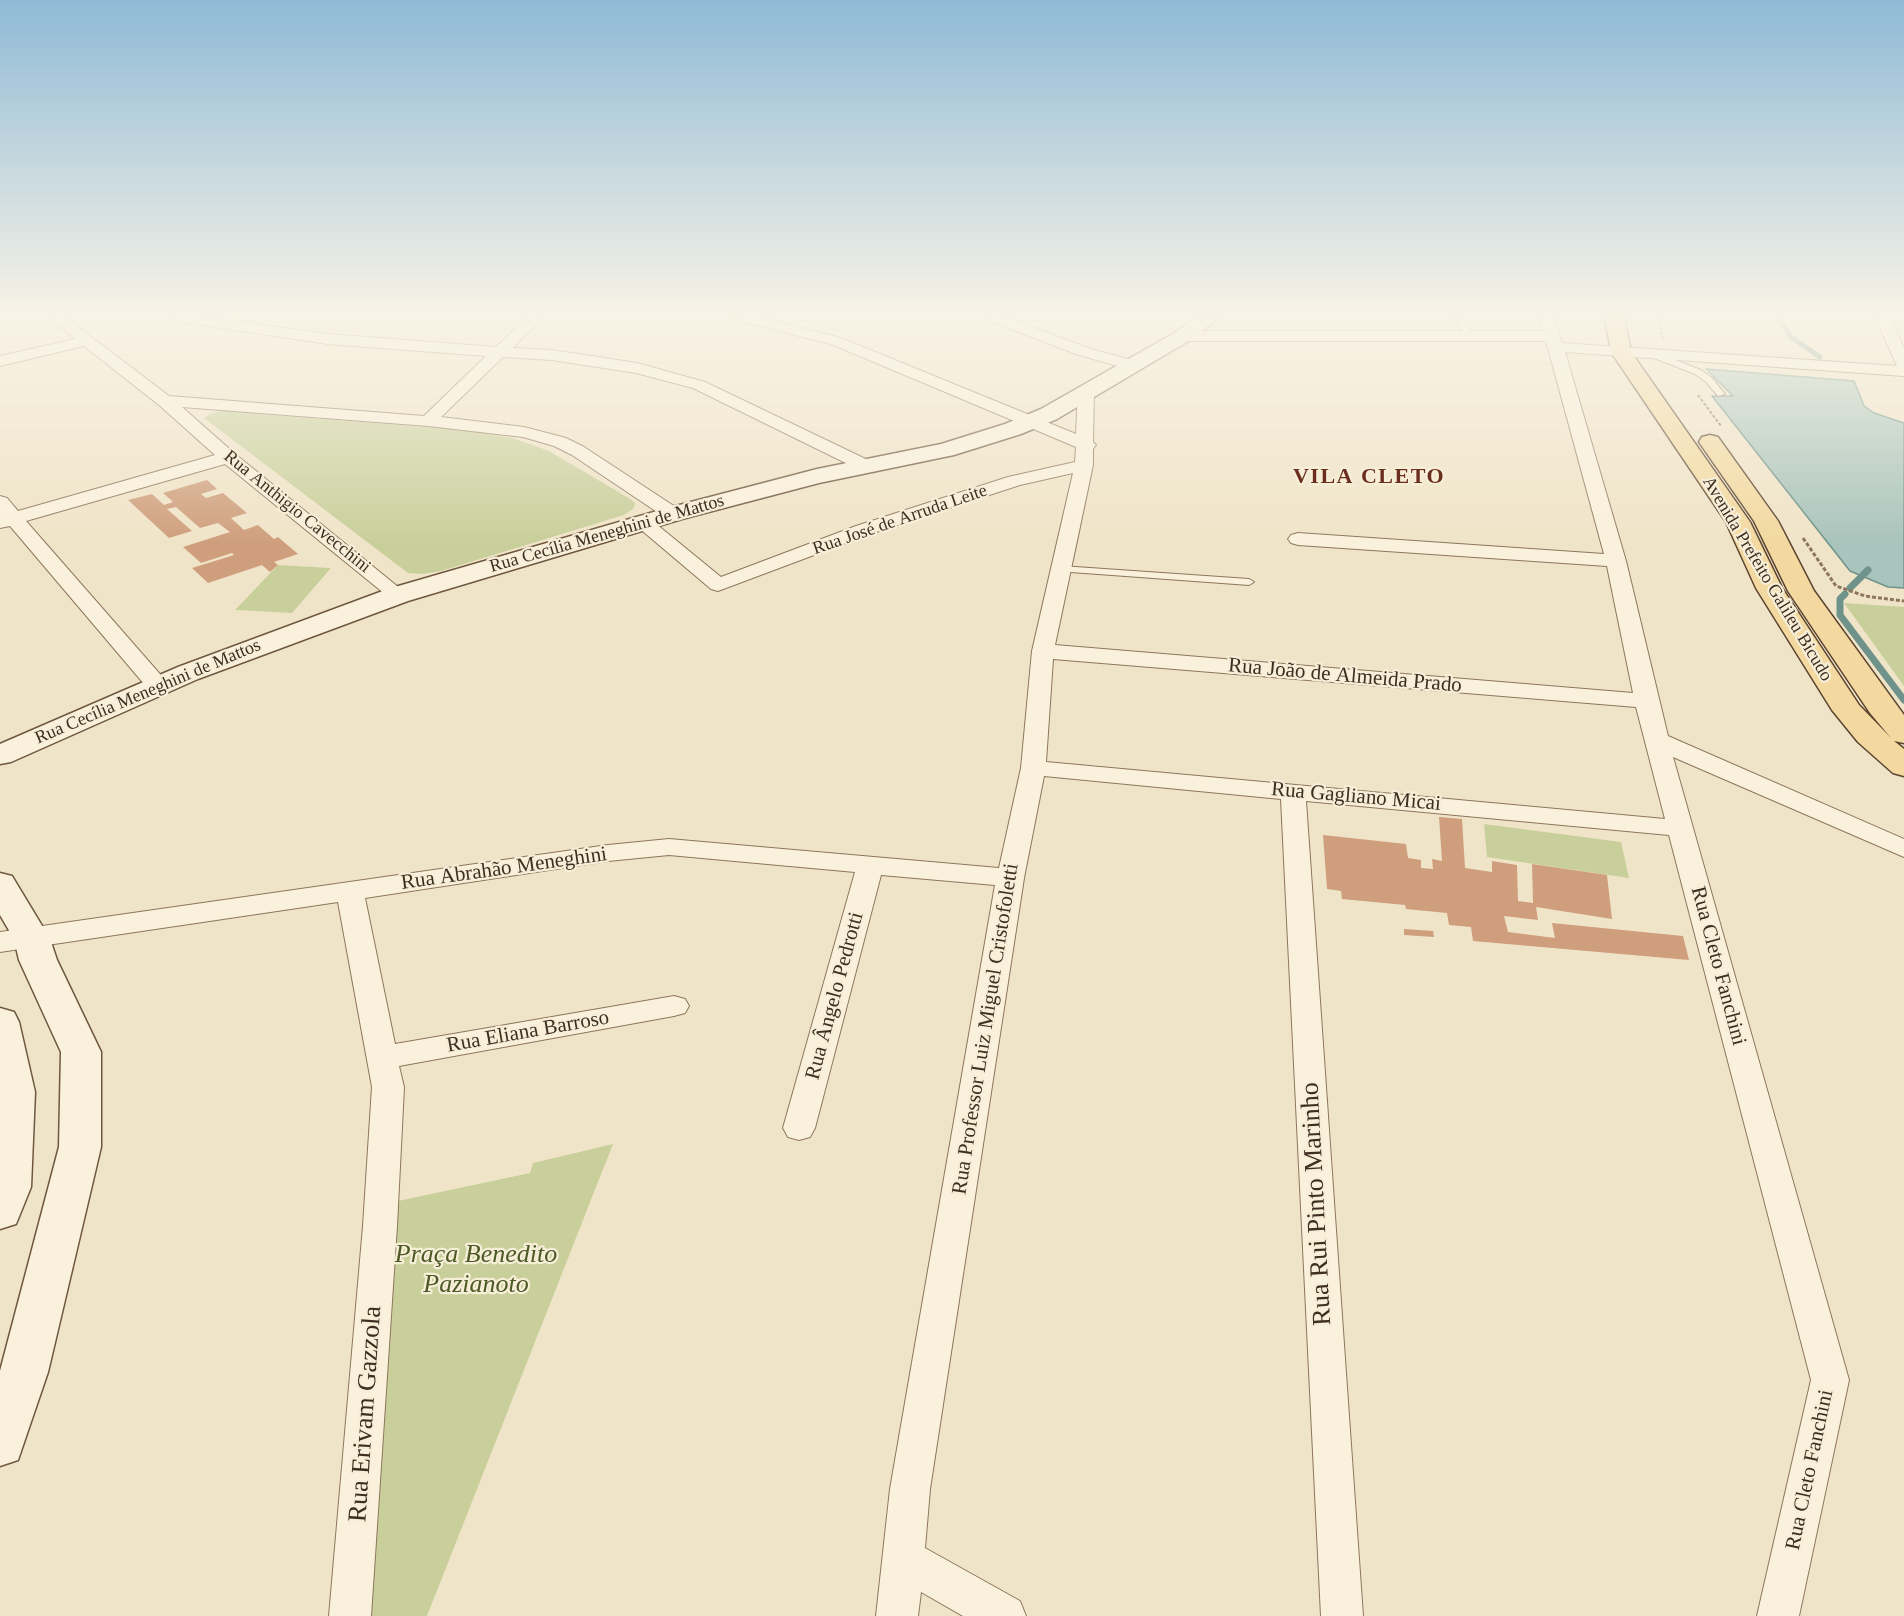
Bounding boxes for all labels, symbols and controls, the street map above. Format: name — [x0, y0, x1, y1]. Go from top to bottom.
street label: Rua Anthigio Cavecchini — [219, 446, 375, 578]
district label: VILA CLETO — [1293, 464, 1445, 490]
street label: Avenida Prefeito Galileu Bicudo — [1697, 473, 1837, 685]
street label: Rua José de Arruda Leite — [810, 480, 990, 560]
street label: Rua Cecília Meneghini de Mattos — [487, 490, 727, 578]
street label: Rua Cecília Meneghini de Mattos — [32, 635, 264, 749]
street label: Rua João de Almeida Prado — [1227, 653, 1463, 699]
street label: Rua Gagliano Micai — [1270, 777, 1442, 817]
street label: Rua Abrahão Meneghini — [399, 842, 609, 896]
street label: Rua Professor Luiz Miguel Cristofoletti — [947, 862, 1025, 1196]
street label: Rua Cleto Fanchini — [1685, 884, 1751, 1048]
street label: Rua Ângelo Pedrotti — [800, 909, 870, 1083]
street label: Rua Eliana Barroso — [445, 1005, 611, 1059]
street label: Rua Rui Pinto Marinho — [1295, 1082, 1339, 1326]
park label: Praça Benedito Pazianoto — [395, 1239, 557, 1300]
street label: Rua Erivam Gazzola — [343, 1305, 389, 1523]
street label: Rua Cleto Fanchini — [1781, 1388, 1839, 1552]

